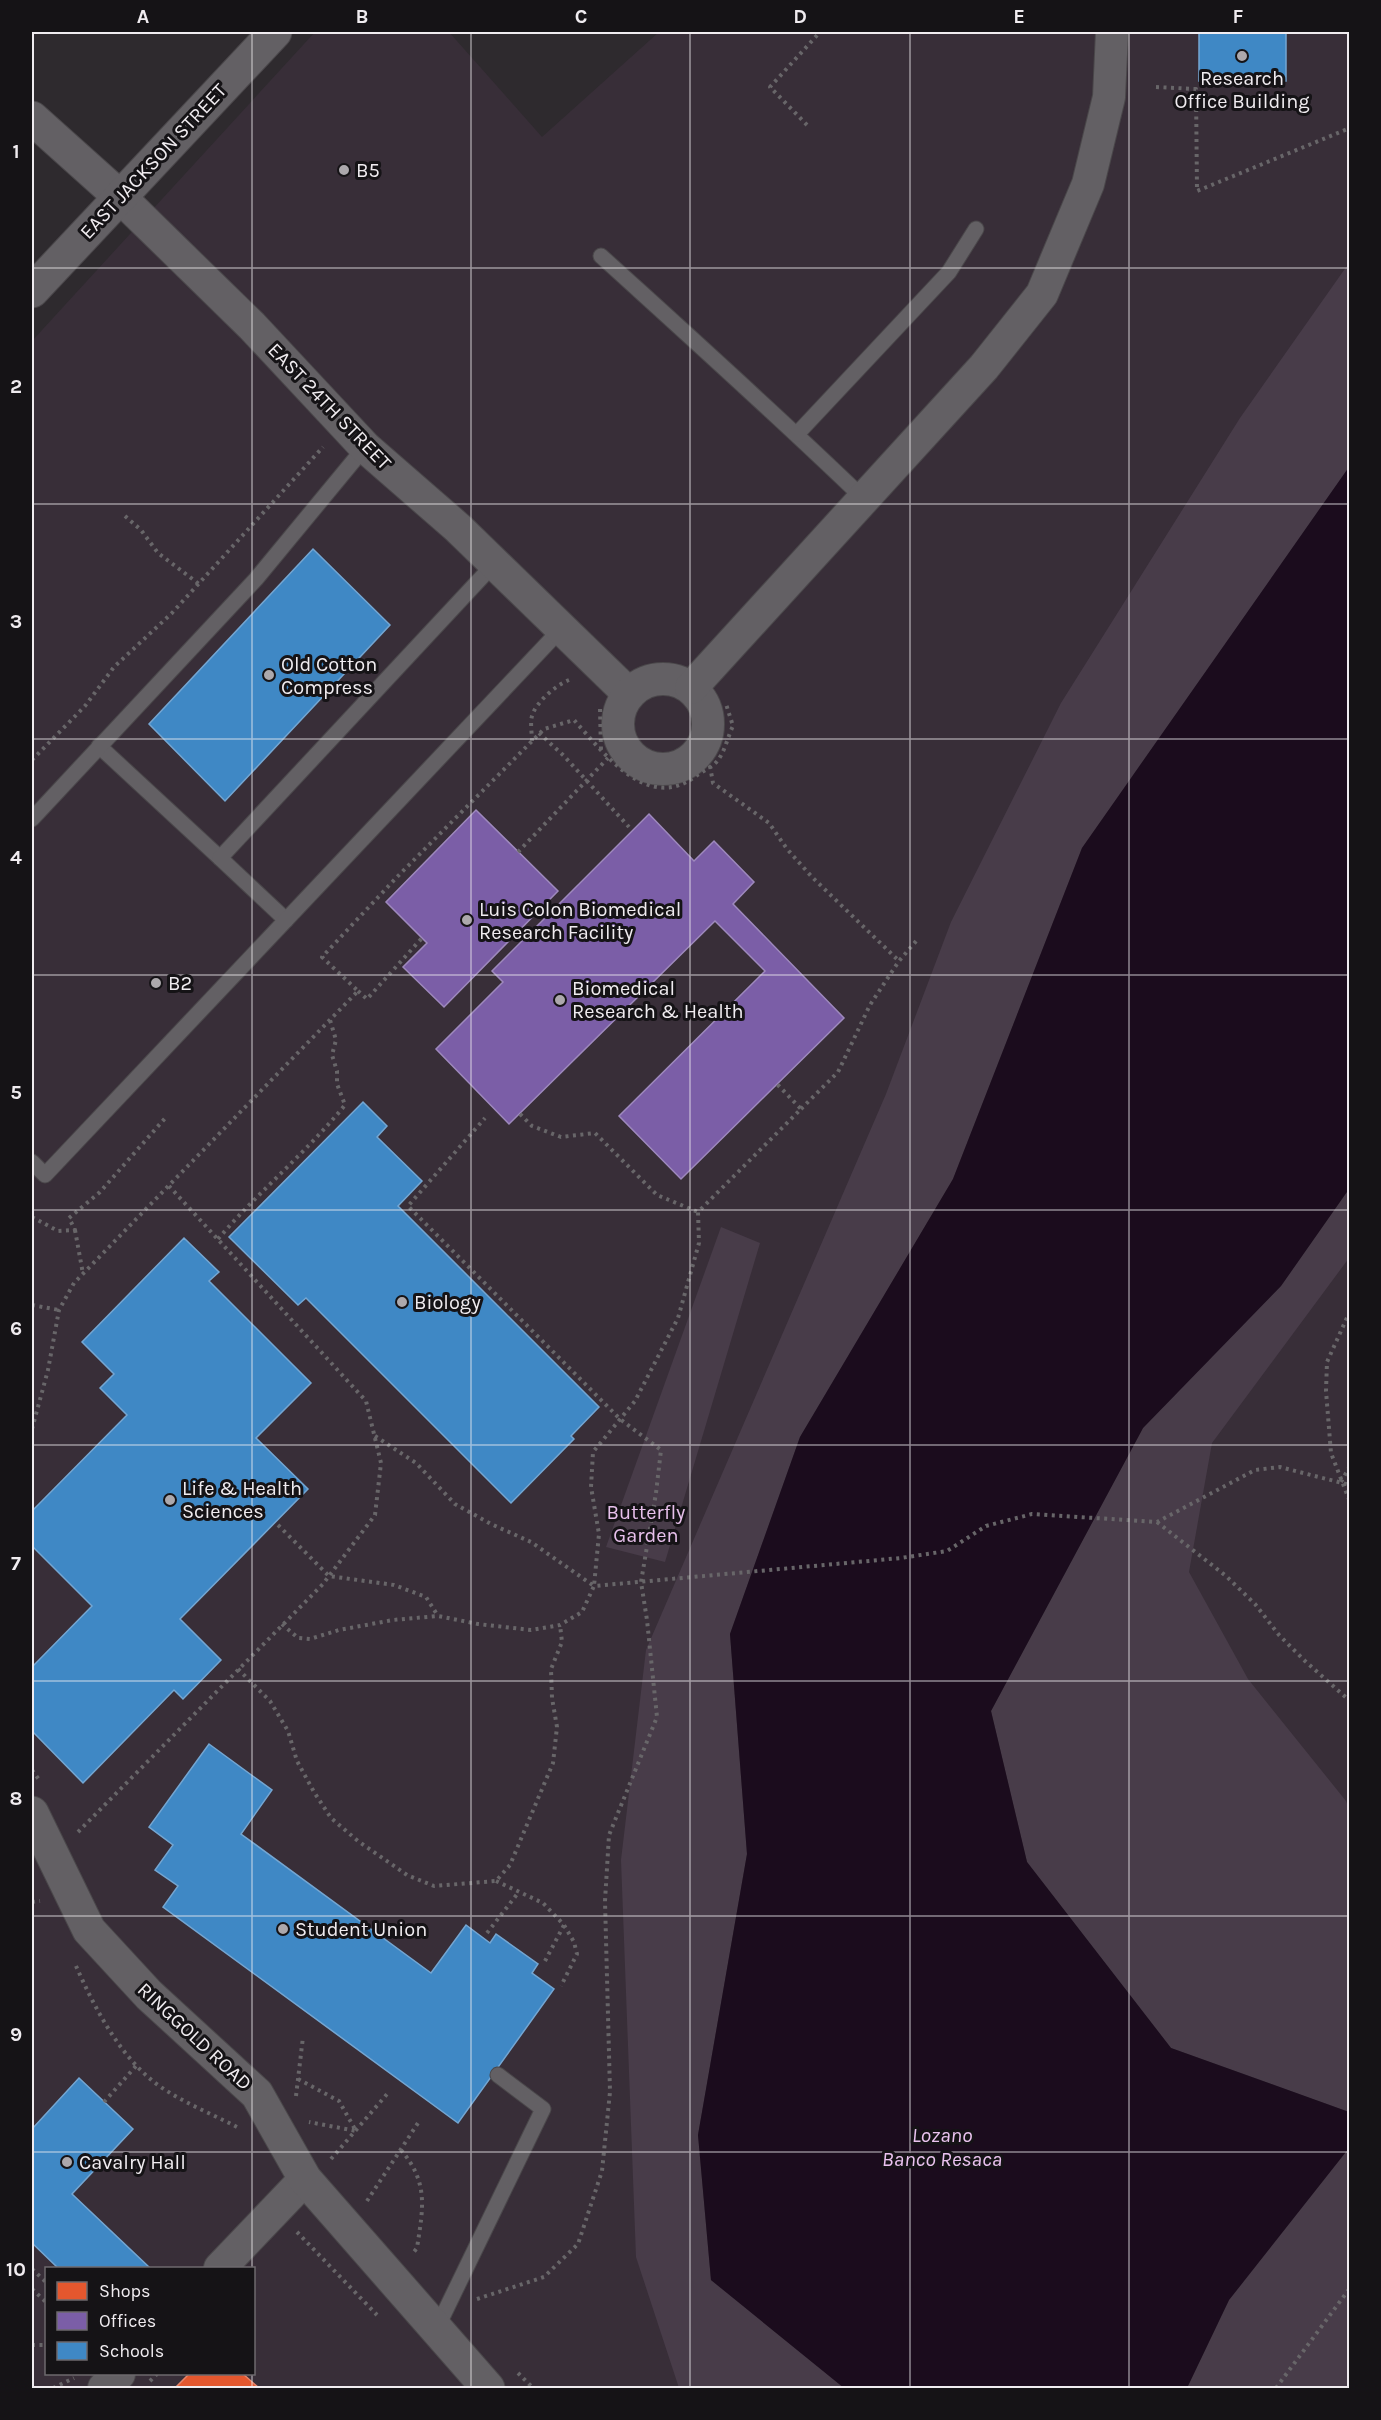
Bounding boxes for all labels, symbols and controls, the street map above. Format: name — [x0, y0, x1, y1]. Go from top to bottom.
text: A — [137, 5, 150, 28]
text: B — [356, 5, 368, 28]
text: C — [575, 5, 587, 28]
text: D — [793, 5, 807, 28]
text: E — [1013, 5, 1025, 28]
text: F — [1233, 5, 1244, 28]
marker: Research Office Building — [1235, 49, 1249, 63]
place label: Research Office Building — [1174, 67, 1310, 113]
street label: EAST JACKSON STREET — [75, 79, 231, 244]
text: 1 — [12, 140, 20, 163]
place label: B5 — [356, 159, 380, 182]
marker: B5 — [337, 163, 351, 177]
street label: EAST 24TH STREET — [263, 338, 396, 475]
text: 2 — [10, 375, 22, 398]
text: 3 — [10, 610, 22, 633]
place label: Old Cotton Compress — [281, 653, 377, 699]
marker: Old Cotton Compress — [262, 668, 276, 682]
text: 4 — [10, 846, 22, 869]
place label: Luis Colon Biomedical Research Facility — [479, 898, 681, 944]
marker: Luis Colon Biomedical Research Facility — [460, 913, 474, 927]
place label: B2 — [168, 972, 192, 995]
marker: B2 — [149, 976, 163, 990]
place label: Biomedical Research & Health — [572, 977, 744, 1023]
marker: Biomedical Research & Health — [553, 993, 567, 1007]
text: 5 — [10, 1081, 22, 1104]
place label: Biology — [414, 1291, 481, 1314]
marker: Biology — [395, 1295, 409, 1309]
text: 6 — [10, 1317, 22, 1340]
place label: Life & Health Sciences — [182, 1477, 302, 1523]
marker: Life & Health Sciences — [163, 1493, 177, 1507]
park label: Butterfly Garden — [607, 1501, 685, 1547]
text: 7 — [11, 1552, 21, 1575]
text: 8 — [10, 1787, 22, 1810]
place label: Student Union — [295, 1918, 427, 1941]
marker: Student Union — [276, 1922, 290, 1936]
street label: RINGGOLD ROAD — [133, 1978, 256, 2095]
text: 9 — [10, 2023, 22, 2046]
water label: Lozano Banco Resaca — [882, 2123, 1002, 2171]
place label: Cavalry Hall — [79, 2151, 186, 2174]
marker: Cavalry Hall — [60, 2155, 74, 2169]
text: 10 — [6, 2258, 26, 2281]
legend — [45, 2267, 255, 2375]
text: Shops — [99, 2280, 151, 2302]
text: Offices — [99, 2310, 156, 2332]
text: Schools — [99, 2340, 164, 2362]

